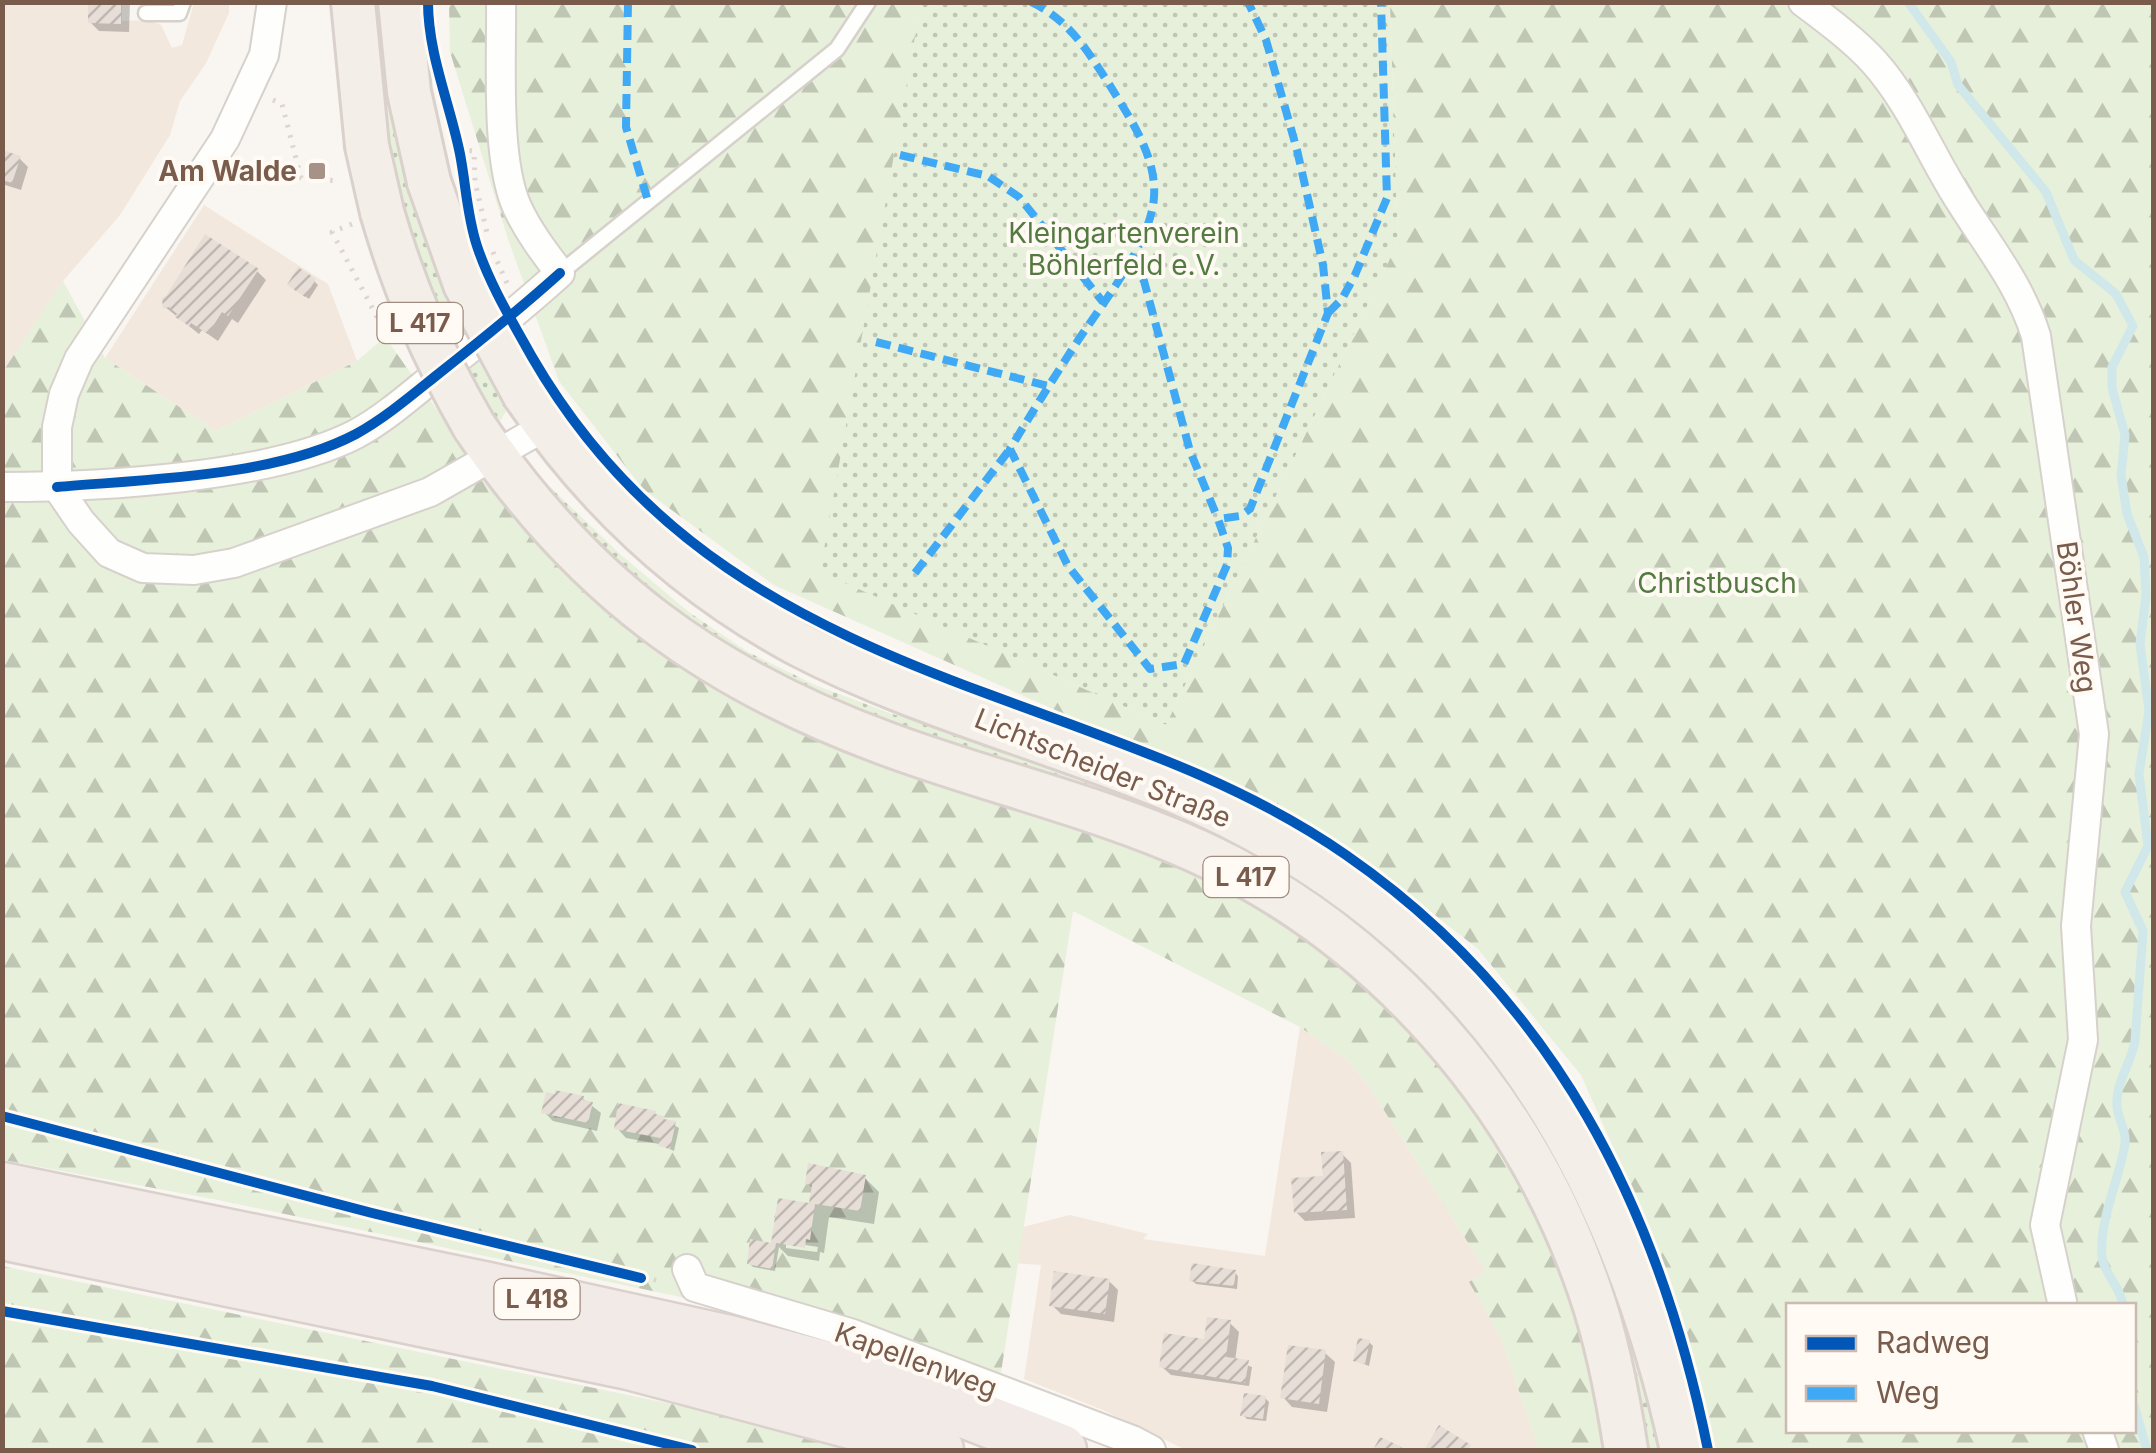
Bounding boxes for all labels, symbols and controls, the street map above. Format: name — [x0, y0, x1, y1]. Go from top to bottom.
place label: Am Walde — [158, 154, 297, 188]
marker: Am Walde — [306, 160, 328, 182]
park label: Kleingartenverein Böhlerfeld e.V. — [1008, 216, 1240, 282]
road number: L 417 — [378, 303, 462, 343]
street label: Böhler Weg — [2050, 539, 2104, 695]
park label: Christbusch — [1637, 566, 1797, 600]
street label: Lichtscheider Straße — [970, 701, 1236, 835]
road number: L 417 — [1204, 857, 1288, 897]
road number: L 418 — [494, 1279, 580, 1319]
legend — [1786, 1303, 2136, 1433]
street label: Kapellenweg — [830, 1315, 1002, 1405]
text: Radweg — [1876, 1324, 1990, 1360]
text: Weg — [1876, 1374, 1940, 1410]

